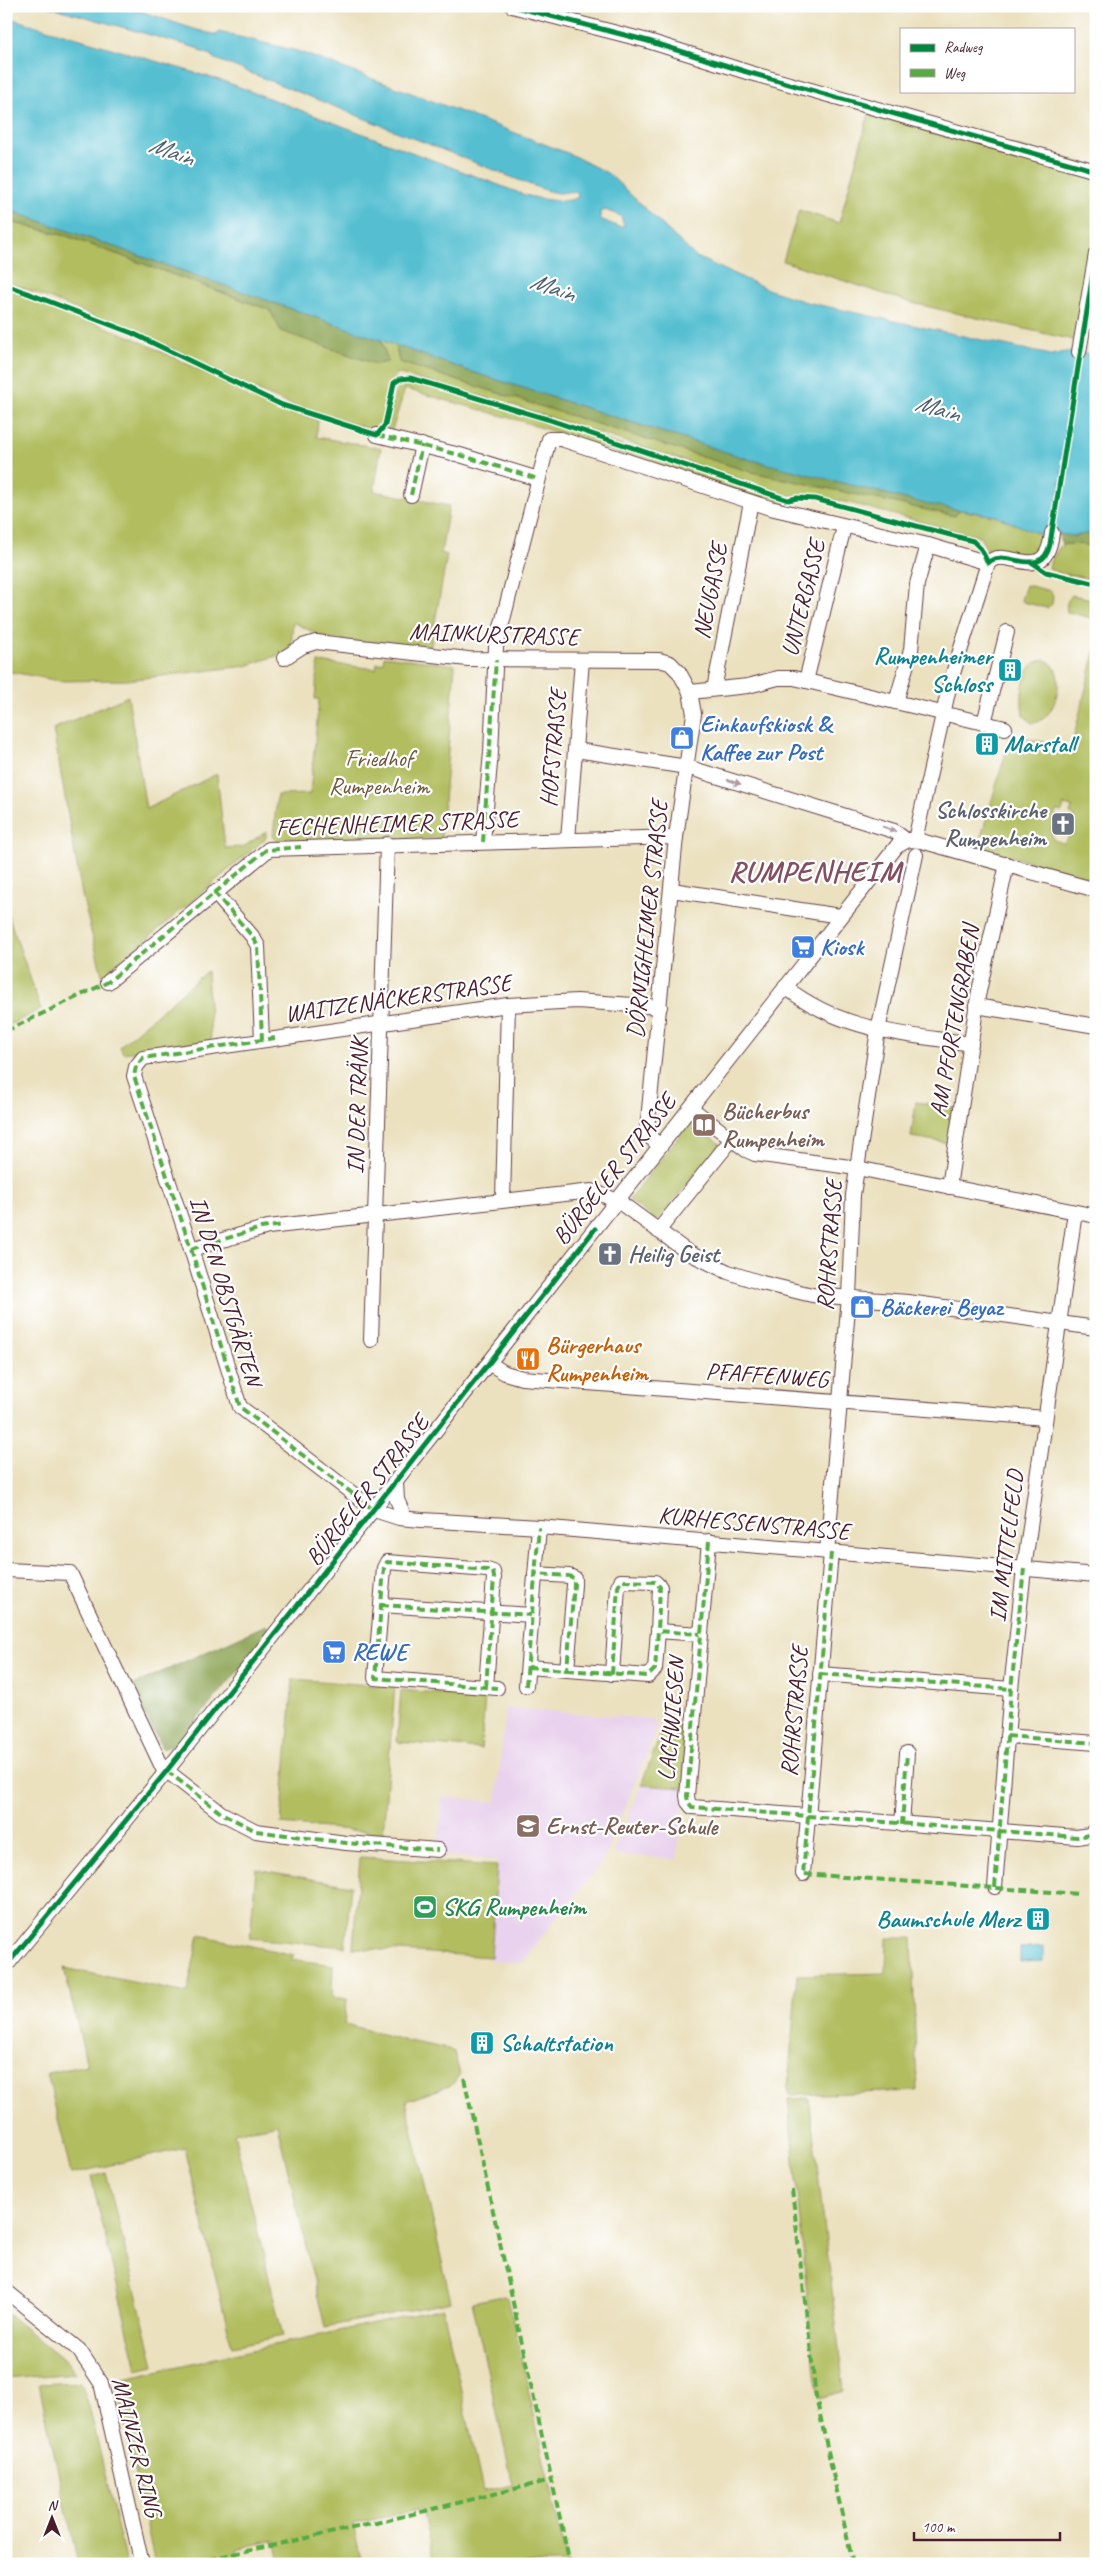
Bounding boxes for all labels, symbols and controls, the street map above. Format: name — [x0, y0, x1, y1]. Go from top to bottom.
legend — [900, 28, 1074, 92]
text: Radweg — [944, 38, 984, 57]
text: Weg — [944, 64, 966, 83]
water label: Main — [145, 128, 200, 174]
water label: Main — [526, 265, 581, 310]
water label: Main — [912, 386, 965, 430]
street label: UNTERGASSE — [774, 533, 833, 659]
street label: NEUGASSE — [686, 537, 735, 641]
street label: MAINKURSTRASSE — [409, 616, 582, 652]
place label: Rumpenheimer Schloss — [874, 641, 995, 699]
building icon: Rumpenheimer Schloss — [997, 657, 1023, 683]
street label: HOFSTRASSE — [533, 685, 573, 808]
place label: Einkaufskiosk & Kaffee zur Post — [700, 709, 834, 767]
shop icon: Einkaufskiosk & Kaffee zur Post — [669, 725, 695, 751]
place label: Marstall — [1004, 729, 1080, 759]
building icon: Marstall — [974, 731, 1000, 757]
park label: Friedhof Rumpenheim — [329, 743, 430, 801]
one-way arrow — [726, 778, 741, 786]
place label: Schlosskirche Rumpenheim — [935, 795, 1048, 853]
street label: DÖRNIGHEIMER STRASSE — [620, 796, 675, 1039]
street label: FECHENHEIMER STRASSE — [275, 804, 522, 842]
church icon: Schlosskirche Rumpenheim — [1050, 811, 1076, 837]
one-way arrow — [882, 826, 897, 834]
district label: RUMPENHEIM — [728, 853, 904, 890]
street label: AM PFORTENGRABEN — [922, 920, 986, 1119]
place label: Kiosk — [820, 932, 865, 962]
supermarket icon: Kiosk — [790, 934, 816, 960]
street label: WAITZENÄCKERSTRASSE — [283, 967, 516, 1029]
street label: IN DER TRÄNK — [340, 1033, 375, 1174]
street label: BÜRGELER STRASSE — [546, 1085, 684, 1251]
place label: Bücherbus Rumpenheim — [722, 1096, 825, 1154]
library icon: Bücherbus Rumpenheim — [691, 1112, 717, 1138]
street label: ROHRSTRASSE — [809, 1176, 849, 1312]
street label: IN DEN OBSTGÄRTEN — [183, 1193, 270, 1393]
place label: Heilig Geist — [628, 1239, 722, 1269]
church icon: Heilig Geist — [597, 1241, 623, 1267]
place label: Bäckerei Beyaz — [880, 1292, 1005, 1322]
shop icon: Bäckerei Beyaz — [849, 1294, 875, 1320]
place label: Bürgerhaus Rumpenheim — [546, 1330, 649, 1388]
restaurant icon: Bürgerhaus Rumpenheim — [515, 1346, 541, 1372]
street label: PFAFFENWEG — [705, 1356, 831, 1394]
street label: BÜRGELER STRASSE — [299, 1406, 437, 1572]
street label: IM MITTELFELD — [982, 1466, 1030, 1623]
street label: KURHESSENSTRASSE — [657, 1500, 854, 1547]
place label: REWE — [352, 1637, 411, 1667]
supermarket icon: REWE — [321, 1639, 347, 1665]
street label: ROHRSTRASSE — [773, 1641, 815, 1778]
street label: LACHWIESEN — [651, 1653, 692, 1782]
place label: Ernst-Reuter-Schule — [546, 1811, 719, 1841]
school or university icon: Ernst-Reuter-Schule — [515, 1813, 541, 1839]
place label: SKG Rumpenheim — [442, 1892, 587, 1922]
sports icon: SKG Rumpenheim — [412, 1894, 438, 1920]
place label: Baumschule Merz — [877, 1904, 1022, 1934]
building icon: Baumschule Merz — [1025, 1906, 1051, 1932]
place label: Schaltstation — [500, 2028, 614, 2058]
building icon: Schaltstation — [469, 2030, 495, 2056]
street label: MAINZER RING — [105, 2374, 169, 2522]
north arrow — [28, 2492, 78, 2542]
text: N — [48, 2497, 59, 2514]
scale bar — [914, 2510, 1061, 2542]
text: 100 m — [922, 2518, 956, 2537]

